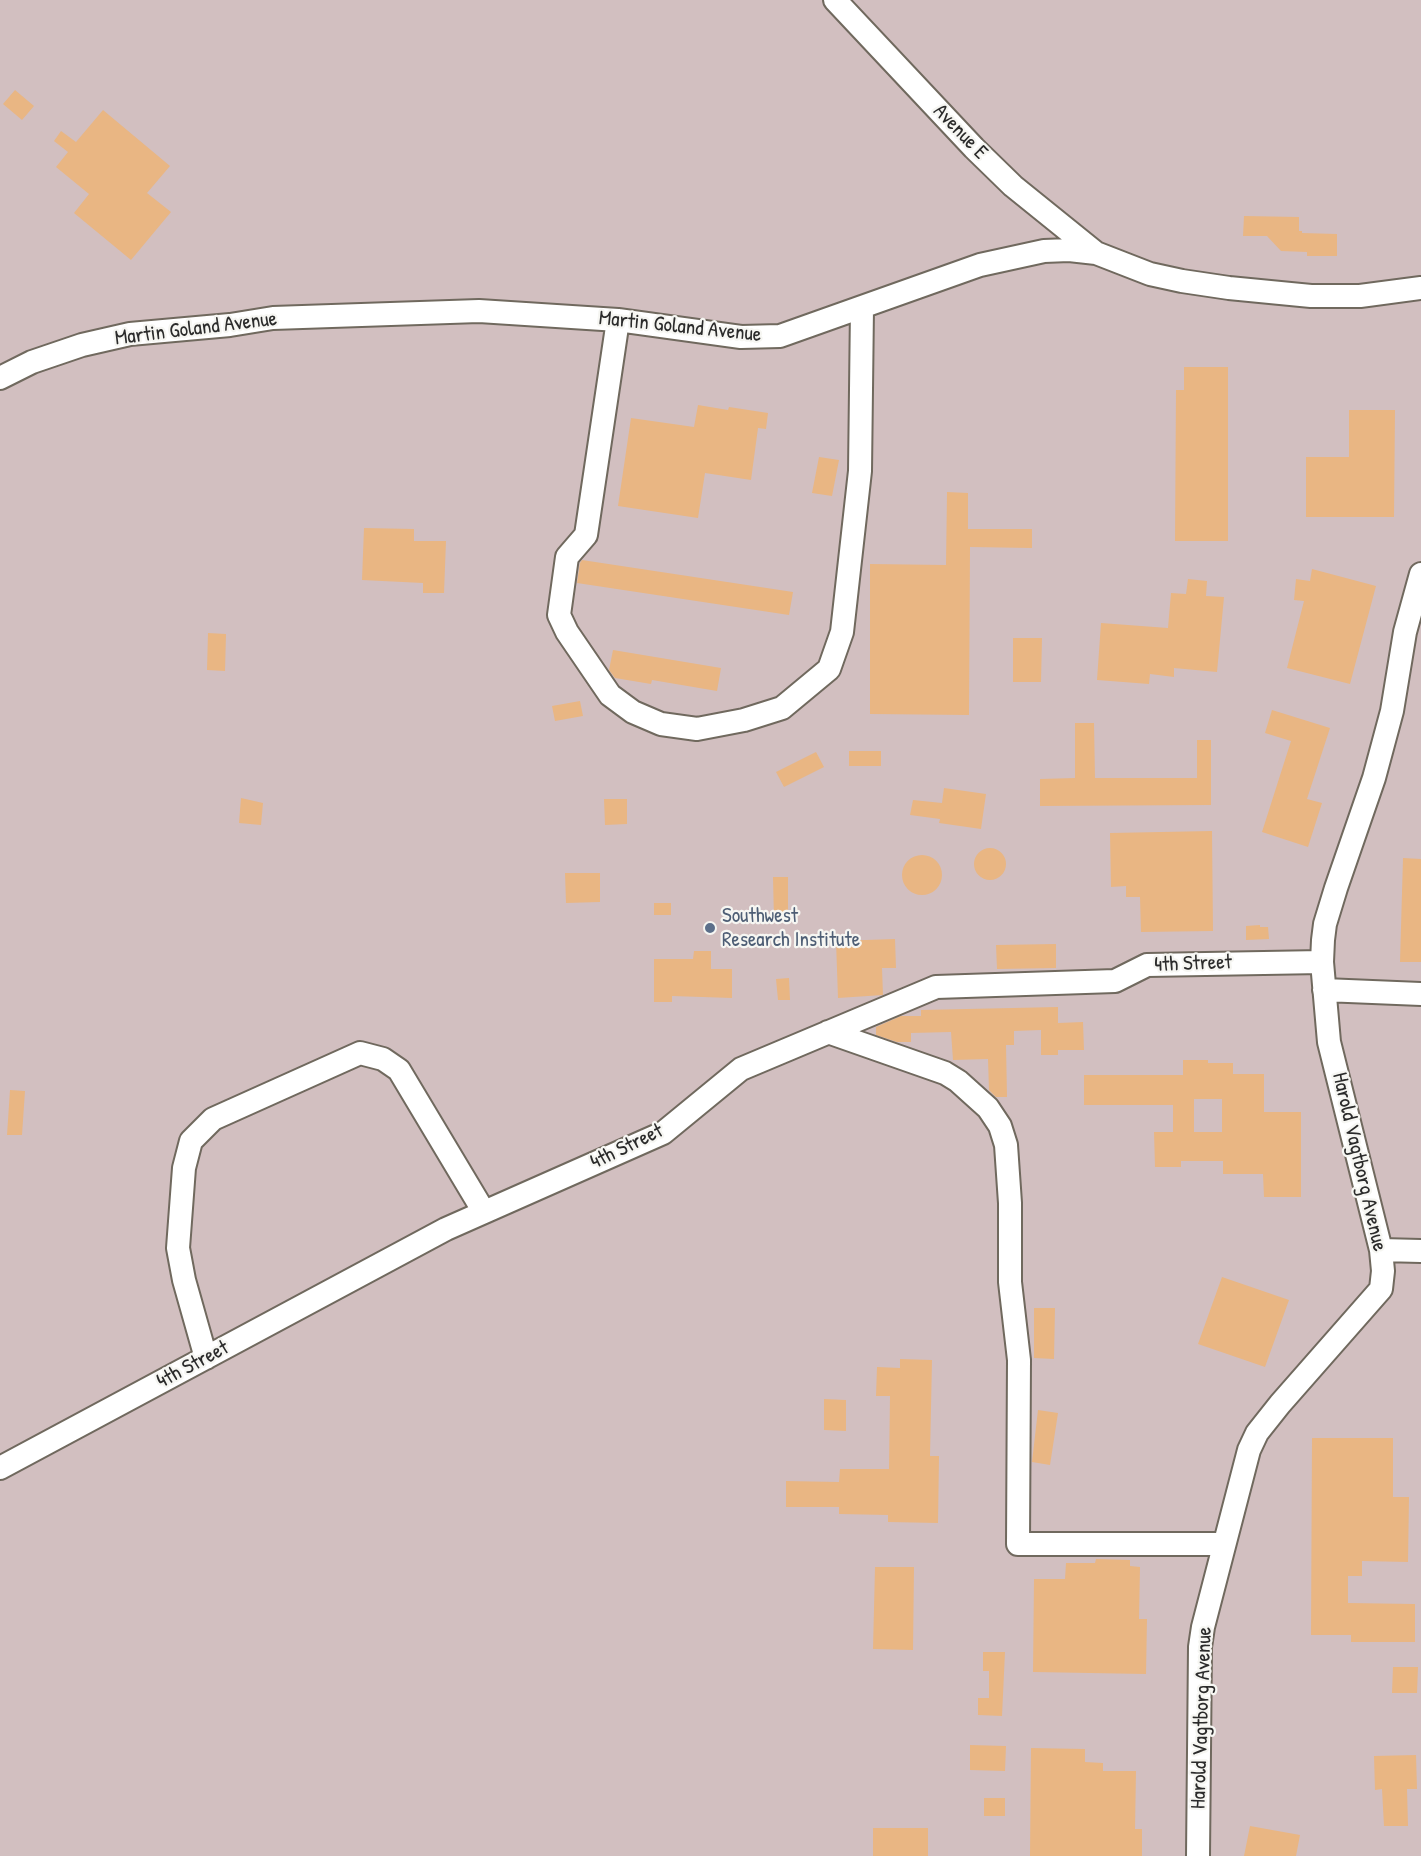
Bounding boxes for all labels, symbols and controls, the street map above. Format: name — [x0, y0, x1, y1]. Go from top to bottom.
street label: Avenue E — [928, 99, 992, 165]
street label: Martin Goland Avenue — [598, 306, 762, 348]
street label: Martin Goland Avenue — [113, 307, 279, 351]
place label: Southwest Research Institute — [722, 903, 860, 953]
marker: Southwest Research Institute — [703, 921, 717, 935]
street label: 4th Street — [1154, 950, 1232, 978]
street label: Harold Vagtborg Avenue — [1326, 1070, 1392, 1254]
street label: 4th Street — [587, 1119, 667, 1175]
street label: 4th Street — [153, 1336, 233, 1394]
street label: Harold Vagtborg Avenue — [1186, 1626, 1218, 1810]

